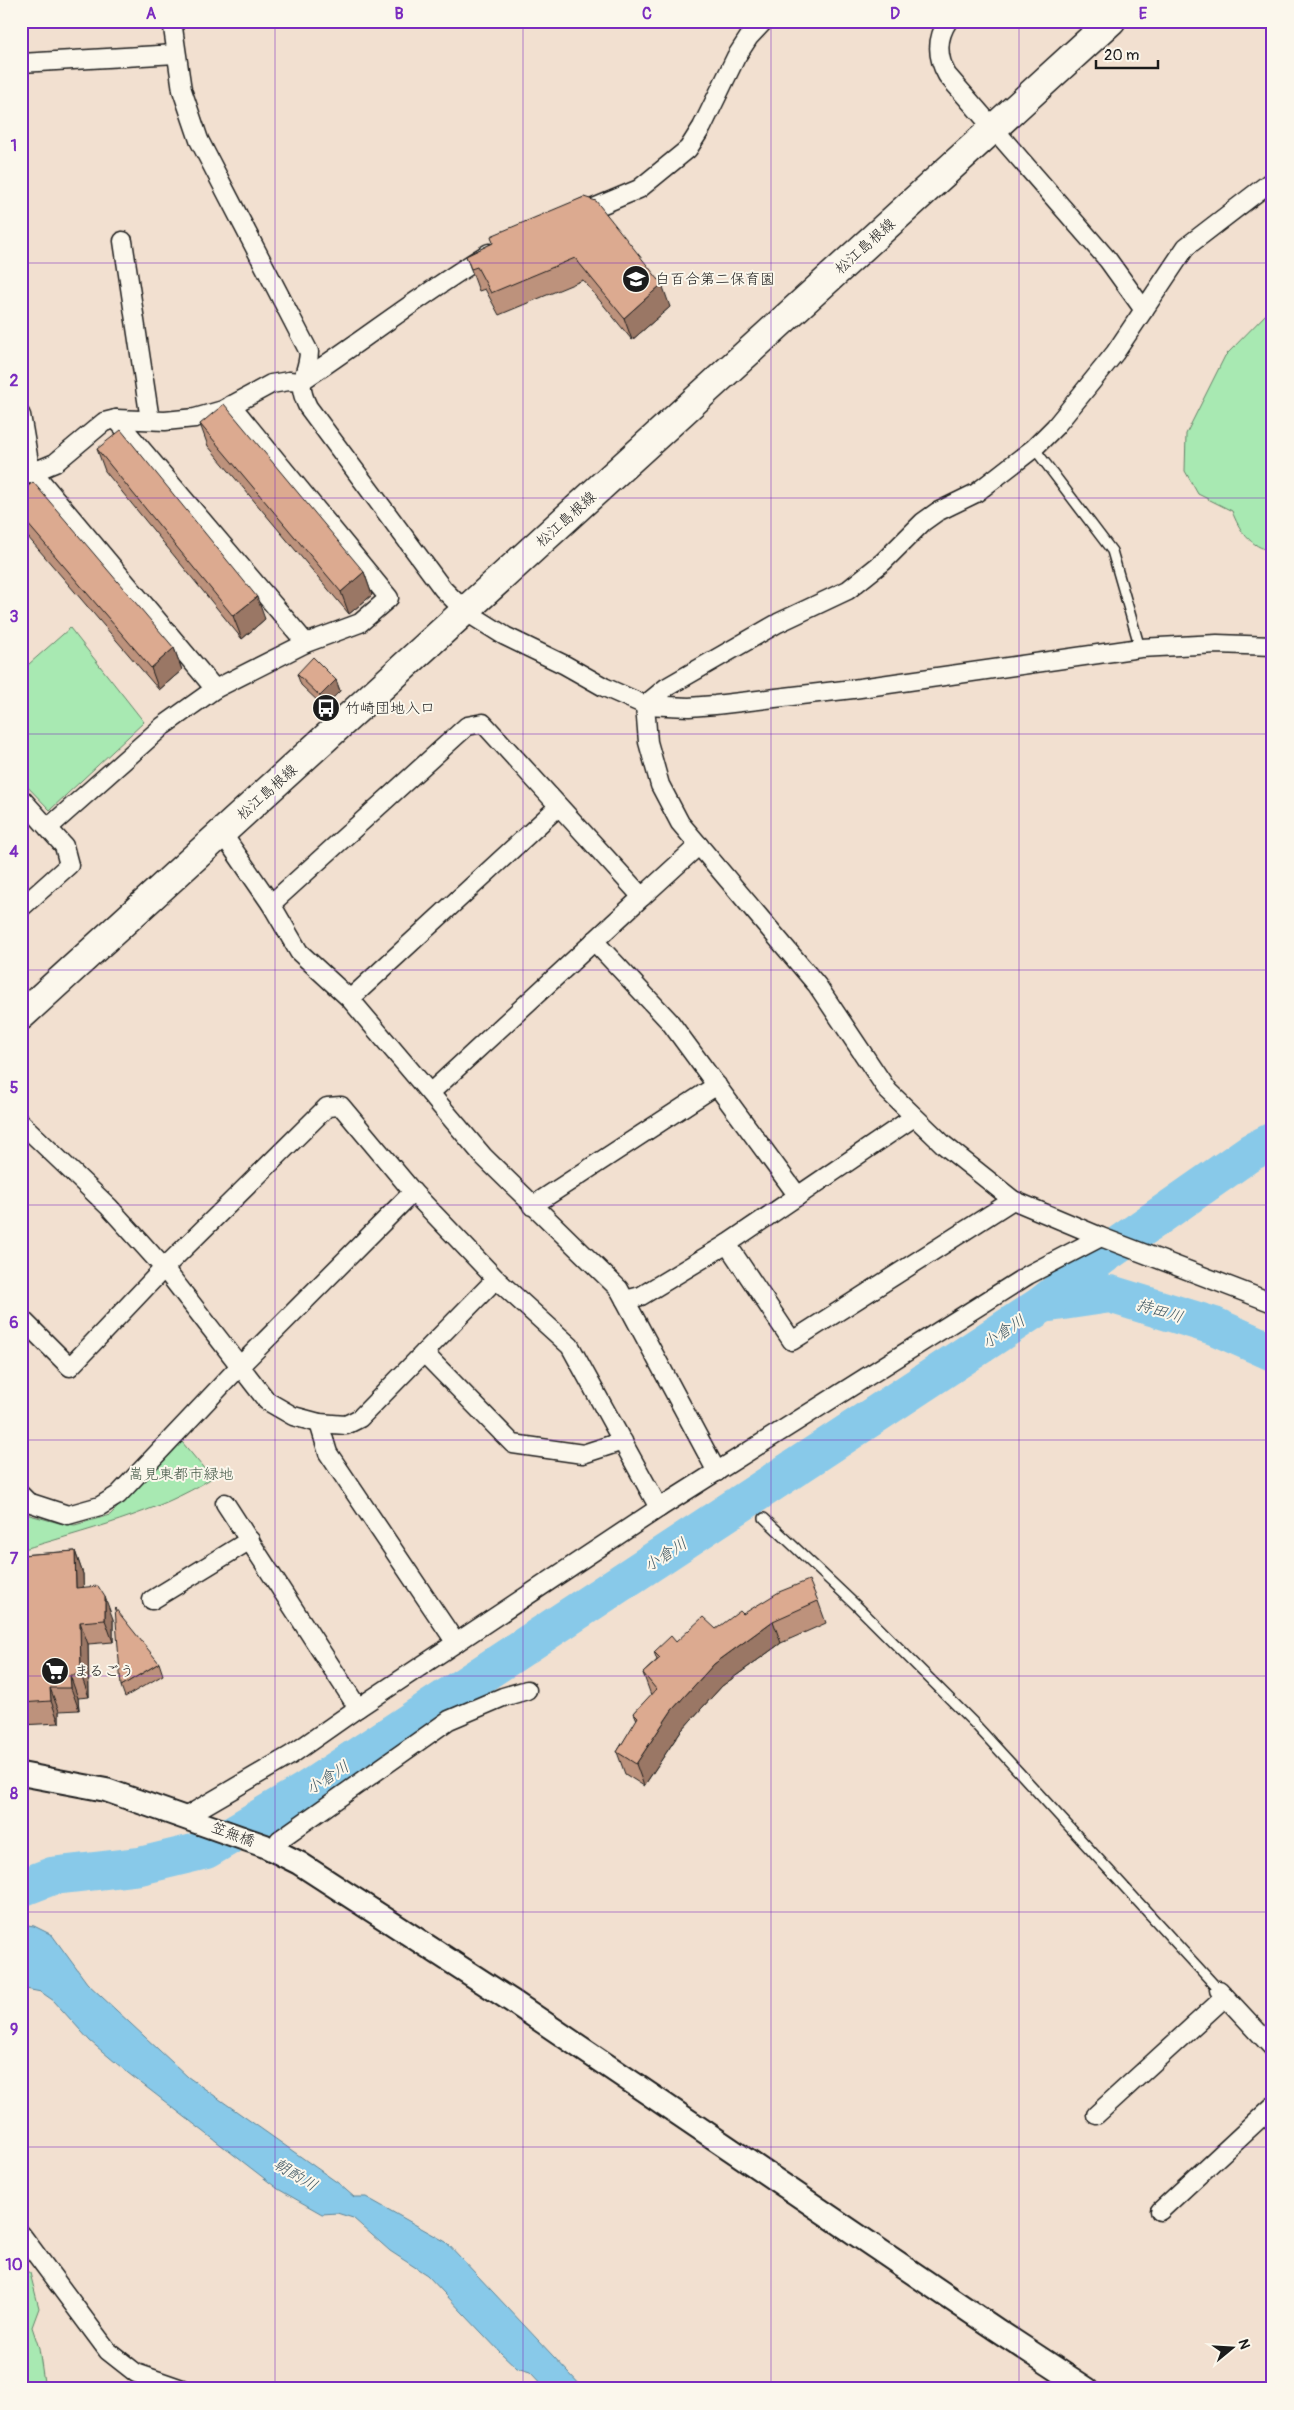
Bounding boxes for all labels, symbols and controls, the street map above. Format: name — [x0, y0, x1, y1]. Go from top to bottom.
text: A — [146, 4, 157, 24]
text: B — [394, 4, 404, 24]
text: C — [642, 4, 652, 24]
text: D — [890, 4, 900, 24]
text: E — [1139, 4, 1148, 24]
scale bar — [1096, 38, 1159, 70]
text: 20 m — [1104, 46, 1139, 65]
text: 1 — [11, 136, 17, 156]
street label: 松江島根線 — [831, 214, 900, 279]
school or university icon: 白百合第二保育園 — [621, 264, 651, 294]
place label: 白百合第二保育園 — [655, 270, 775, 289]
text: 2 — [10, 371, 19, 391]
street label: 松江島根線 — [532, 487, 601, 552]
text: 3 — [10, 607, 19, 627]
bus stop icon: 竹崎団地入口 — [311, 693, 341, 723]
place label: 竹崎団地入口 — [345, 699, 435, 718]
street label: 松江島根線 — [233, 760, 302, 825]
text: 4 — [9, 842, 19, 862]
text: 5 — [10, 1078, 19, 1098]
water label: 持田川 — [1134, 1294, 1186, 1328]
water label: 小倉川 — [978, 1310, 1029, 1353]
text: 6 — [9, 1313, 19, 1333]
park label: 嵩見東都市緑地 — [128, 1465, 234, 1484]
water label: 小倉川 — [640, 1533, 691, 1576]
text: 7 — [10, 1549, 19, 1569]
supermarket icon: まるごう — [40, 1656, 70, 1686]
place label: まるごう — [74, 1662, 135, 1681]
water label: 小倉川 — [302, 1756, 353, 1799]
text: 8 — [10, 1784, 18, 1804]
street label: 笠無橋 — [208, 1818, 257, 1851]
text: 9 — [10, 2020, 18, 2040]
water label: 朝酌川 — [270, 2154, 321, 2196]
text: 10 — [5, 2255, 23, 2275]
north arrow — [1206, 2322, 1256, 2372]
text: N — [1234, 2337, 1253, 2351]

